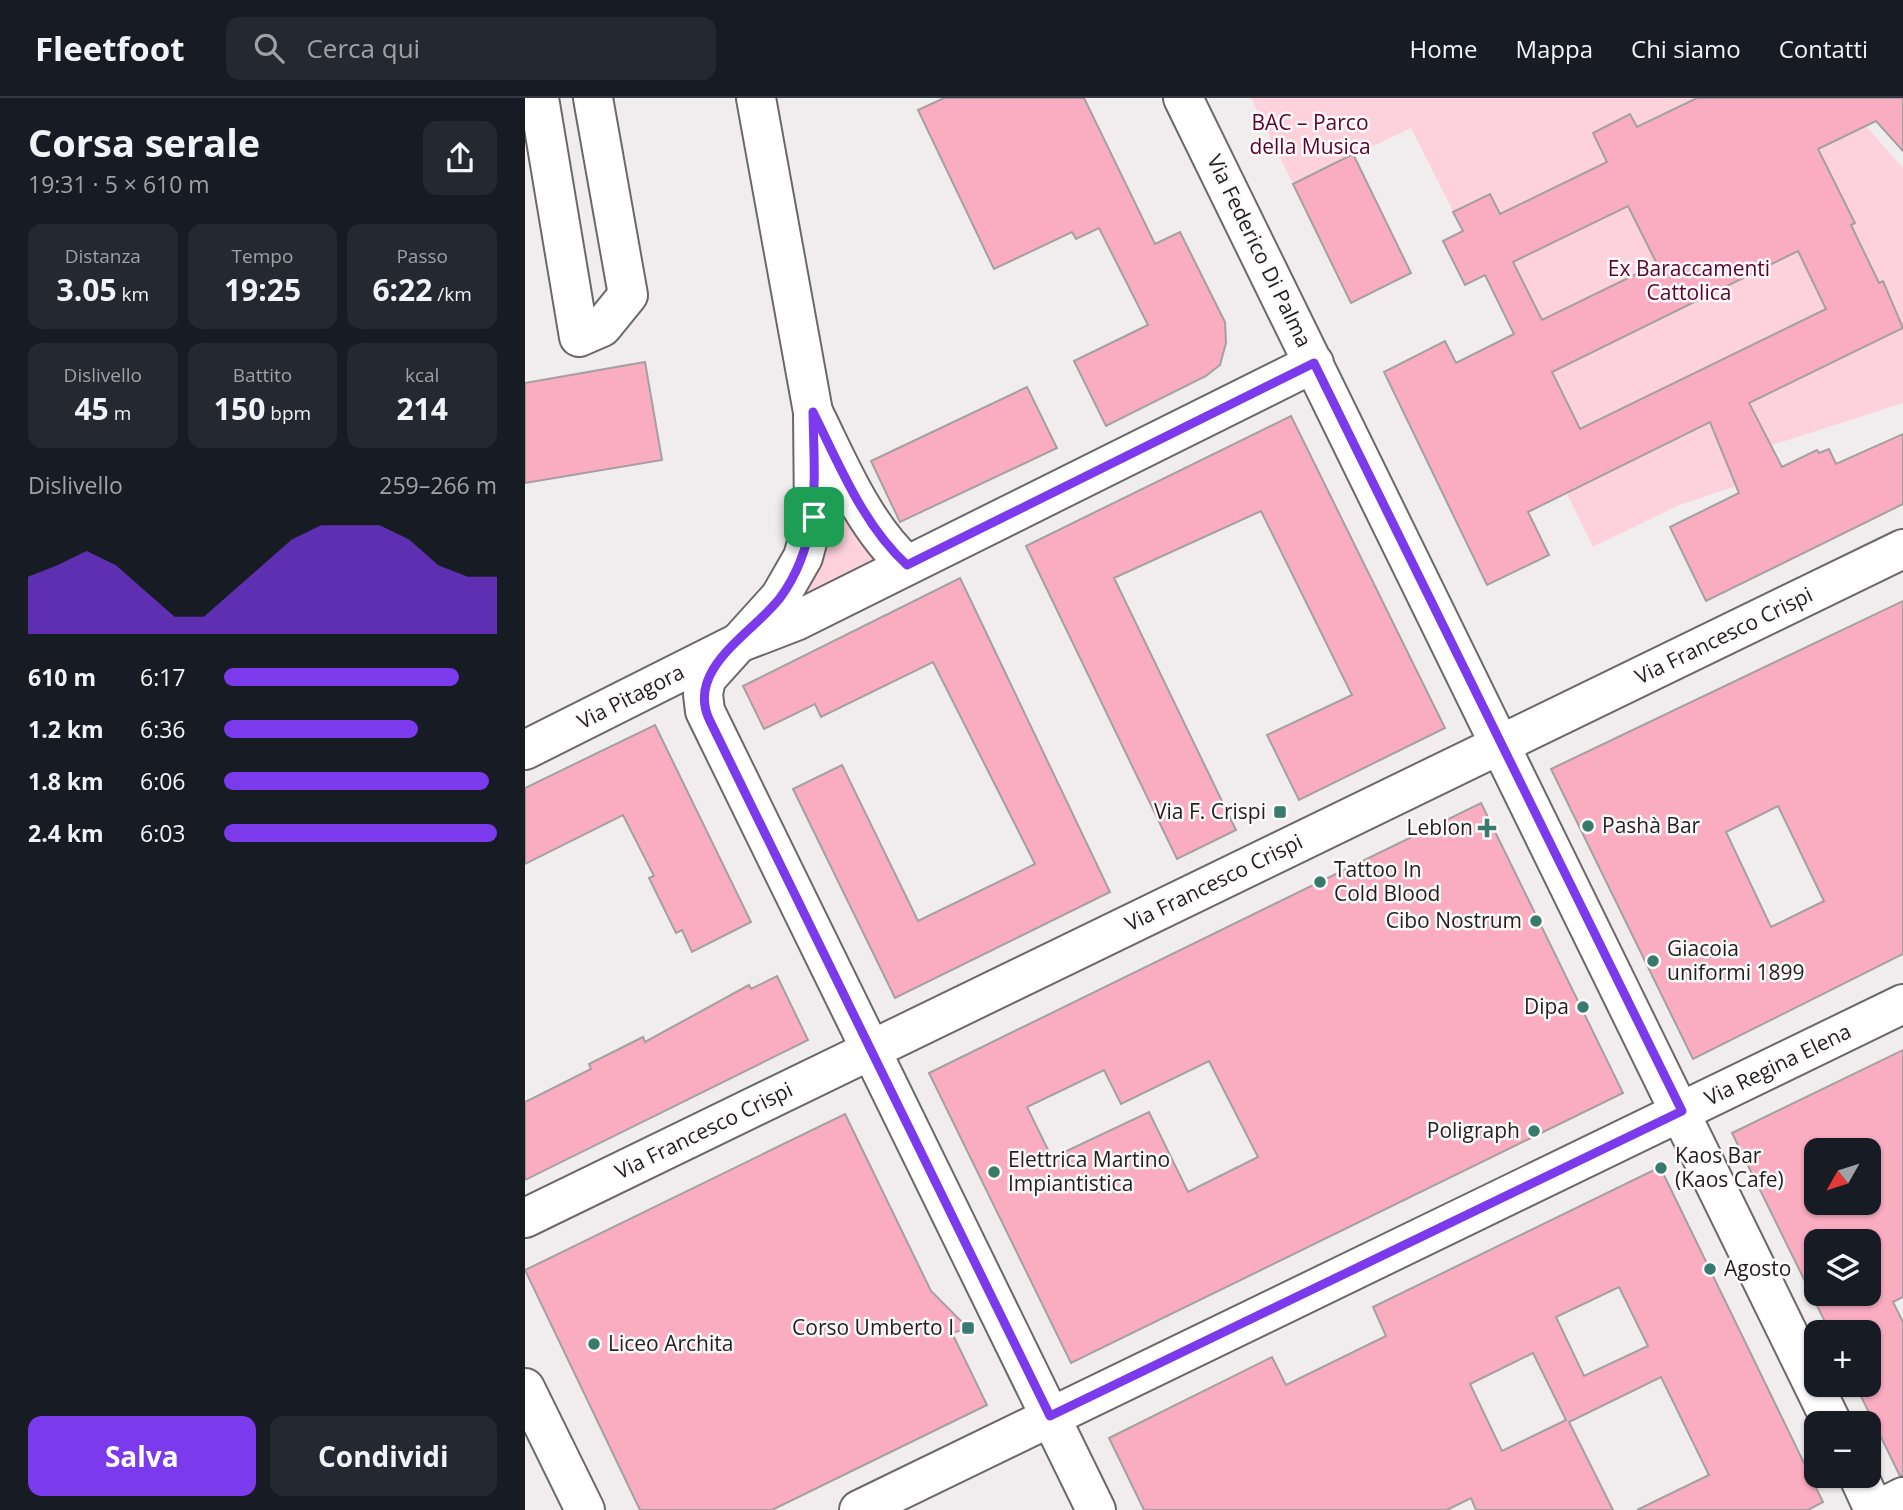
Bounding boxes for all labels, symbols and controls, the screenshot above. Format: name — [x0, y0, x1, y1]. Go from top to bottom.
search box — [226, 17, 716, 80]
text: Fleetfoot — [35, 26, 184, 71]
icon: search — [250, 29, 288, 67]
text: Cerca qui — [306, 30, 420, 66]
text: Home — [1410, 32, 1477, 65]
text: Mappa — [1515, 32, 1593, 65]
text: Chi siamo — [1631, 32, 1741, 65]
text: Contatti — [1779, 32, 1868, 65]
park label: BAC – Parco della Musica — [1249, 108, 1371, 160]
text: Corsa serale — [28, 116, 260, 168]
button: share — [423, 121, 497, 195]
street label: Via Federico Di Palma — [1201, 150, 1319, 352]
text: 19:31 · 5 × 610 m — [28, 168, 210, 200]
text: Distanza — [65, 243, 141, 269]
text: Tempo — [232, 243, 293, 269]
text: Passo — [396, 243, 448, 269]
park label: Ex Baraccamenti Cattolica — [1608, 254, 1770, 306]
text: 3.05 — [57, 269, 117, 310]
text: 19:25 — [224, 269, 301, 310]
text: 6:22 — [372, 269, 432, 310]
text: km — [117, 281, 149, 307]
text: /km — [432, 281, 472, 307]
text: Dislivello — [64, 362, 142, 388]
text: Battito — [233, 362, 292, 388]
text: kcal — [405, 362, 439, 388]
text: 45 — [74, 388, 109, 429]
text: 150 — [214, 388, 265, 429]
text: 214 — [396, 388, 448, 429]
text: m — [109, 400, 131, 426]
text: bpm — [265, 400, 311, 426]
text: Dislivello — [28, 469, 123, 501]
text: 259–266 m — [379, 469, 497, 501]
pin — [784, 487, 844, 547]
icon: arrive — [795, 498, 833, 536]
street label: Via Francesco Crispi — [1630, 580, 1817, 690]
street label: Via Pitagora — [572, 657, 689, 735]
text: 610 m — [28, 661, 96, 693]
text: 6:17 — [140, 661, 186, 693]
text: 1.2 km — [28, 713, 104, 745]
text: 6:36 — [140, 713, 186, 745]
text: 1.8 km — [28, 765, 104, 797]
text: 6:06 — [140, 765, 186, 797]
place label: Via F. Crispi — [1154, 797, 1266, 825]
marker: Via F. Crispi — [1272, 804, 1288, 820]
place label: Pashà Bar — [1602, 811, 1701, 839]
place label: Leblon — [1407, 813, 1473, 841]
text: 2.4 km — [28, 817, 104, 849]
text: 6:03 — [140, 817, 186, 849]
marker: Pashà Bar — [1580, 818, 1596, 834]
marker: Leblon — [1479, 820, 1495, 836]
street label: Via Francesco Crispi — [1120, 827, 1307, 937]
place label: Tattoo In Cold Blood — [1334, 855, 1440, 907]
marker: Tattoo In Cold Blood — [1312, 874, 1328, 890]
place label: Cibo Nostrum — [1386, 906, 1522, 934]
marker: Cibo Nostrum — [1528, 913, 1544, 929]
place label: Giacoia uniformi 1899 — [1667, 934, 1805, 986]
marker: Giacoia uniformi 1899 — [1645, 953, 1661, 969]
place label: Dipa — [1524, 992, 1569, 1020]
marker: Dipa — [1575, 999, 1591, 1015]
street label: Via Regina Elena — [1700, 1017, 1855, 1112]
street label: Via Francesco Crispi — [610, 1075, 797, 1185]
place label: Poligraph — [1427, 1116, 1520, 1144]
marker: Poligraph — [1526, 1123, 1542, 1139]
north arrow — [1804, 1138, 1881, 1214]
map controls — [1804, 1138, 1881, 1488]
place label: Kaos Bar (Kaos Cafe) — [1675, 1141, 1784, 1193]
place label: Elettrica Martino Impiantistica — [1008, 1145, 1170, 1197]
marker: Kaos Bar (Kaos Cafe) — [1653, 1160, 1669, 1176]
marker: Elettrica Martino Impiantistica — [986, 1164, 1002, 1180]
button: layers — [1804, 1229, 1881, 1306]
place label: Agosto — [1724, 1254, 1791, 1282]
marker: Agosto — [1702, 1261, 1718, 1277]
place label: Corso Umberto I — [792, 1313, 954, 1341]
marker: Corso Umberto I — [960, 1320, 976, 1336]
button: + — [1804, 1320, 1881, 1397]
place label: Liceo Archita — [608, 1329, 733, 1357]
marker: Liceo Archita — [586, 1336, 602, 1352]
button: − — [1804, 1411, 1881, 1488]
button: Salva — [28, 1416, 256, 1496]
button: Condividi — [270, 1416, 497, 1496]

